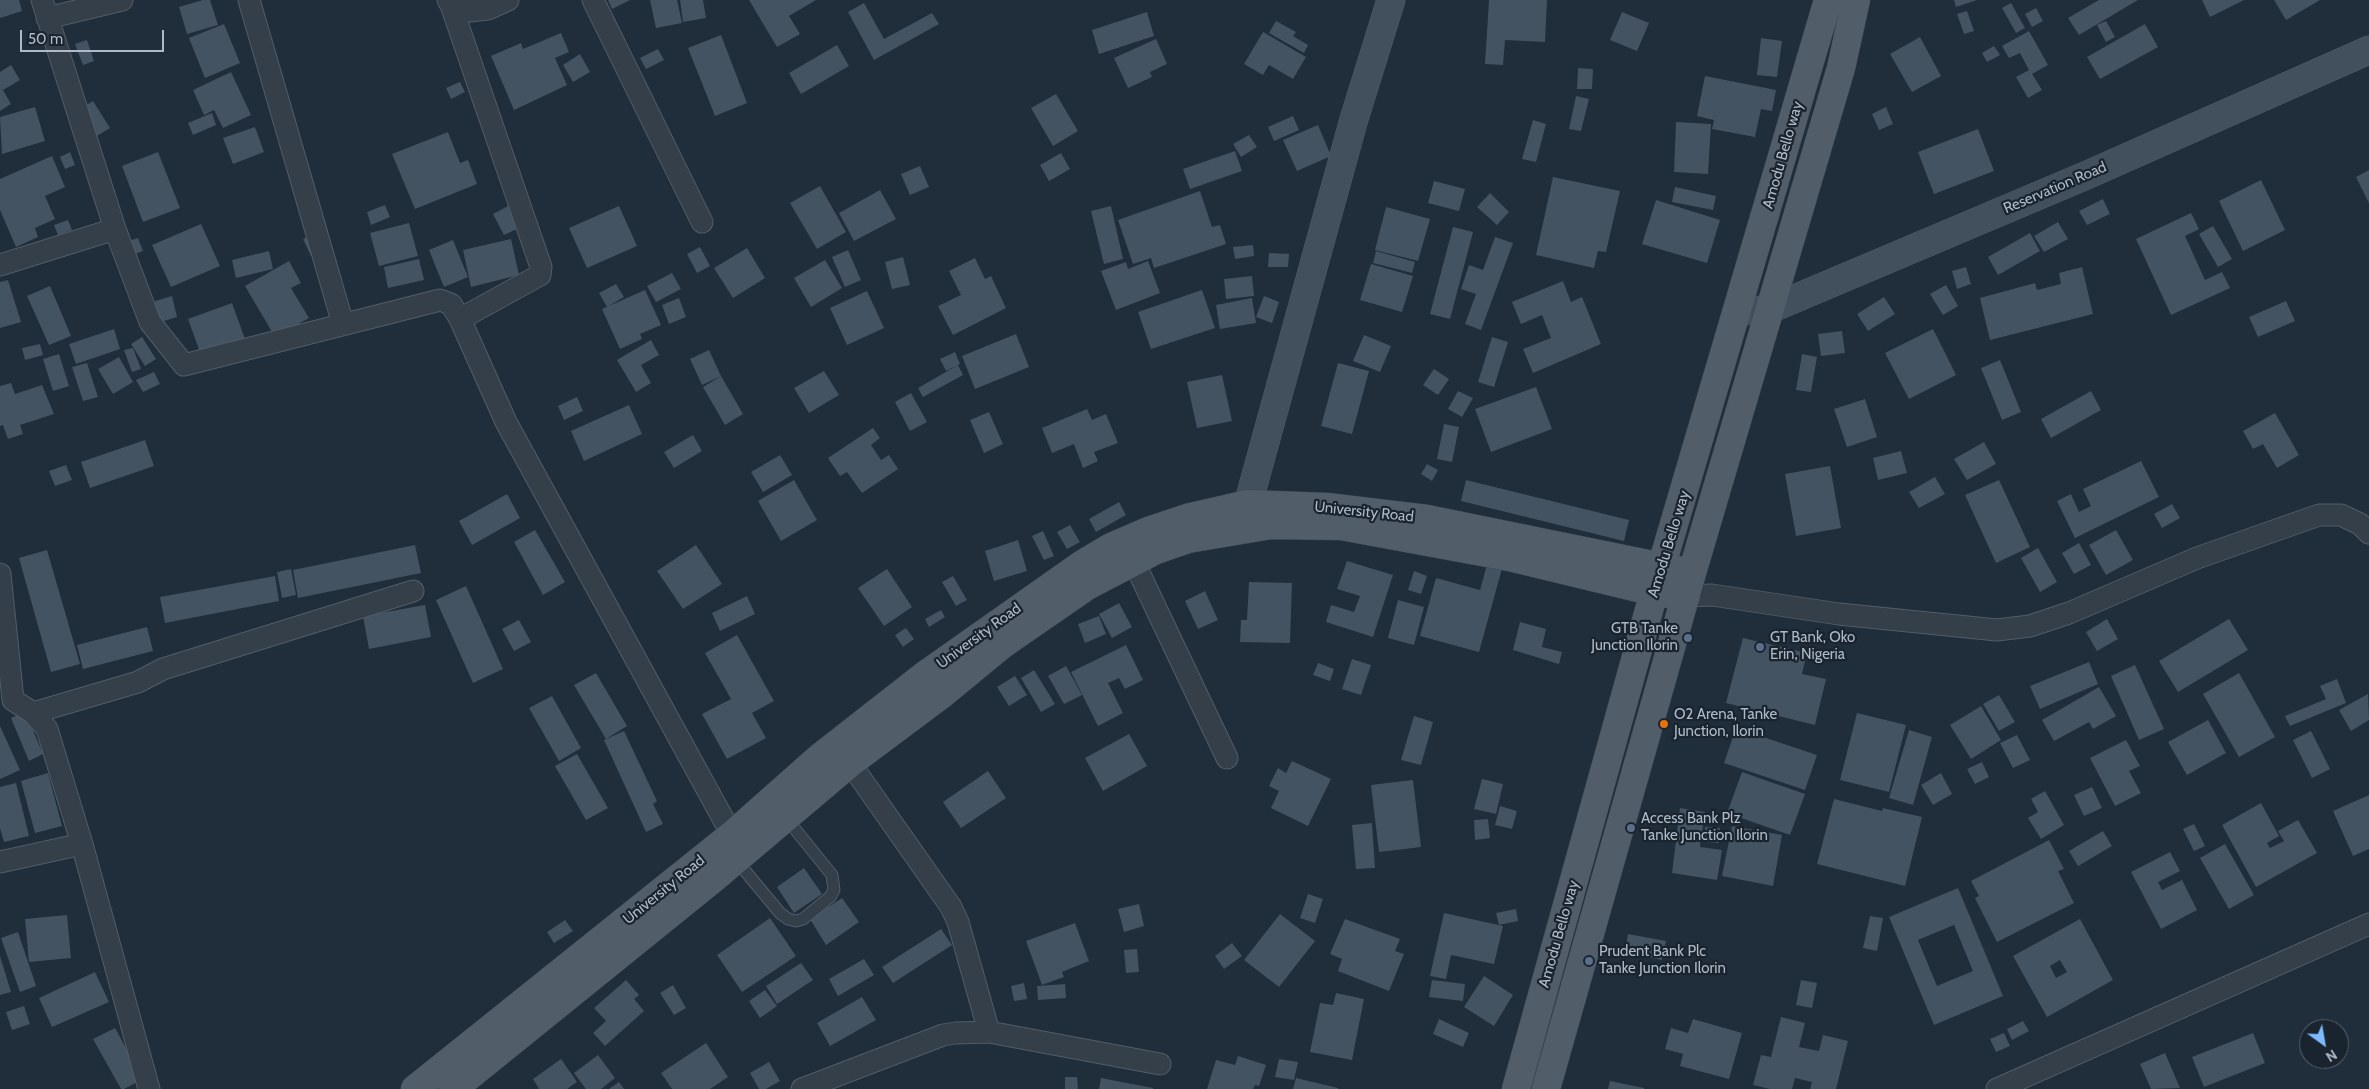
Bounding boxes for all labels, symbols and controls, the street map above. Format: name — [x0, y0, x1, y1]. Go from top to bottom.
scale bar — [22, 20, 166, 52]
text: 50 m — [28, 30, 63, 48]
street label: Amodu Bello way — [1759, 99, 1807, 211]
street label: Reservation Road — [2001, 158, 2109, 218]
street label: Amodu Bello way — [1644, 488, 1694, 600]
street label: University Road — [1313, 498, 1415, 526]
street label: University Road — [933, 599, 1025, 673]
place label: GTB Tanke Junction Ilorin — [1591, 620, 1678, 655]
place label: GT Bank, Oko Erin, Nigeria — [1770, 629, 1855, 664]
marker: GTB Tanke Junction Ilorin — [1682, 632, 1694, 644]
marker: GT Bank, Oko Erin, Nigeria — [1754, 641, 1766, 653]
place label: O2 Arena, Tanke Junction, Ilorin — [1674, 706, 1777, 741]
marker: O2 Arena, Tanke Junction, Ilorin — [1658, 718, 1670, 730]
place label: Access Bank Plz Tanke Junction Ilorin — [1641, 810, 1768, 845]
marker: Access Bank Plz Tanke Junction Ilorin — [1625, 822, 1637, 834]
street label: University Road — [620, 852, 708, 928]
street label: Amodu Bello way — [1535, 878, 1583, 990]
place label: Prudent Bank Plc Tanke Junction Ilorin — [1599, 943, 1726, 978]
marker: Prudent Bank Plc Tanke Junction Ilorin — [1583, 955, 1595, 967]
north arrow — [2299, 1019, 2349, 1069]
text: N — [2322, 1046, 2340, 1066]

